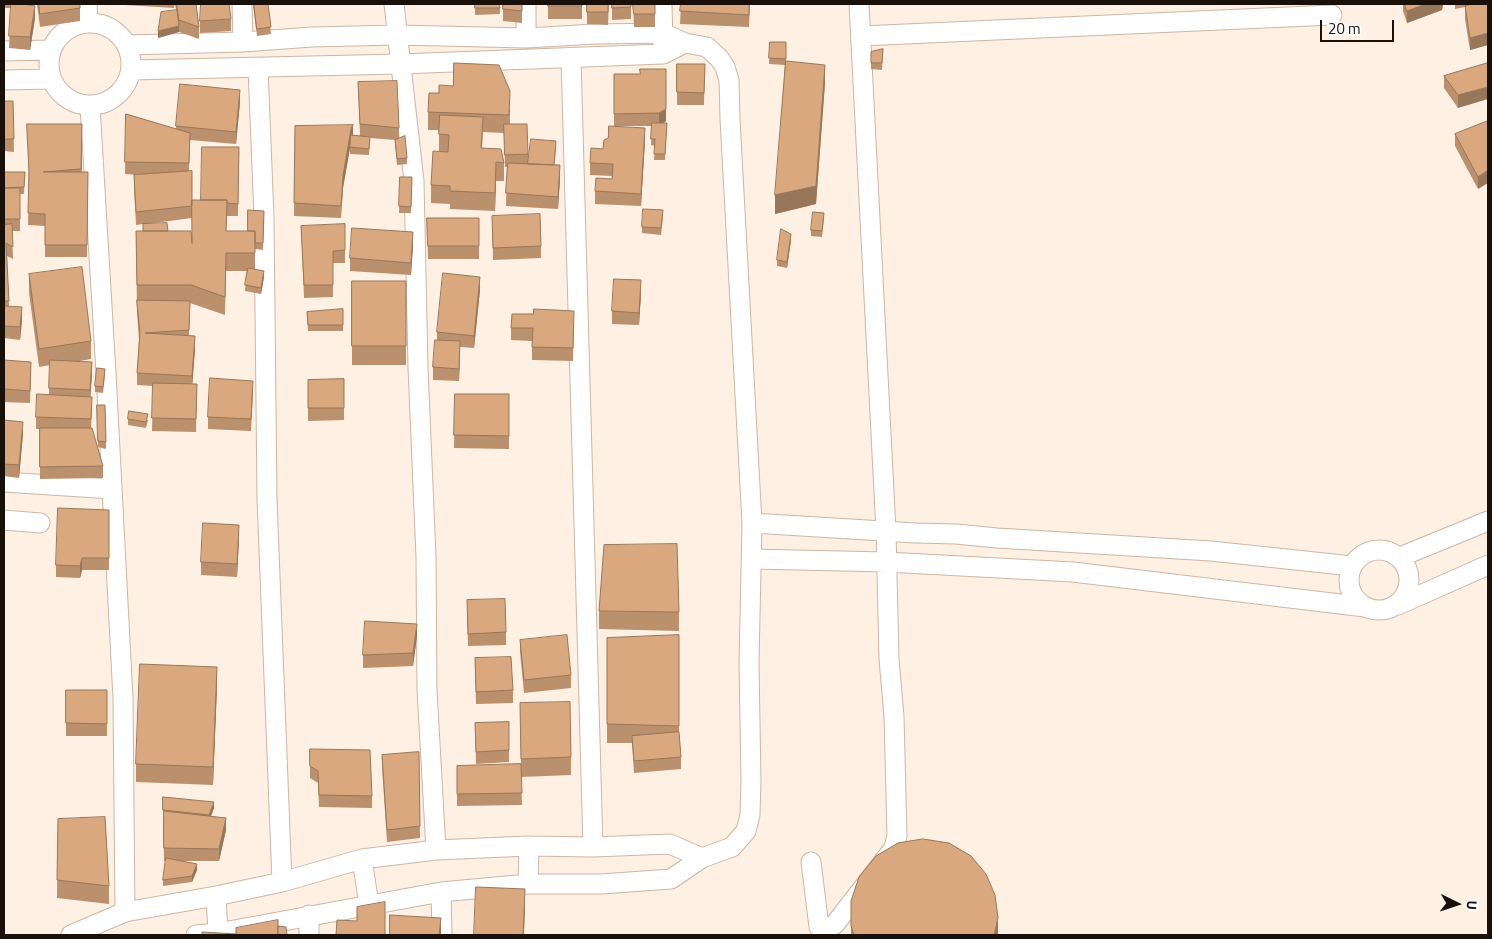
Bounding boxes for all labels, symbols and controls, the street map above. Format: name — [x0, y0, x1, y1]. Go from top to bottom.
scale bar — [1322, 10, 1396, 42]
text: 20 m — [1328, 17, 1361, 40]
north arrow — [1432, 879, 1482, 929]
text: U — [1462, 900, 1483, 910]

